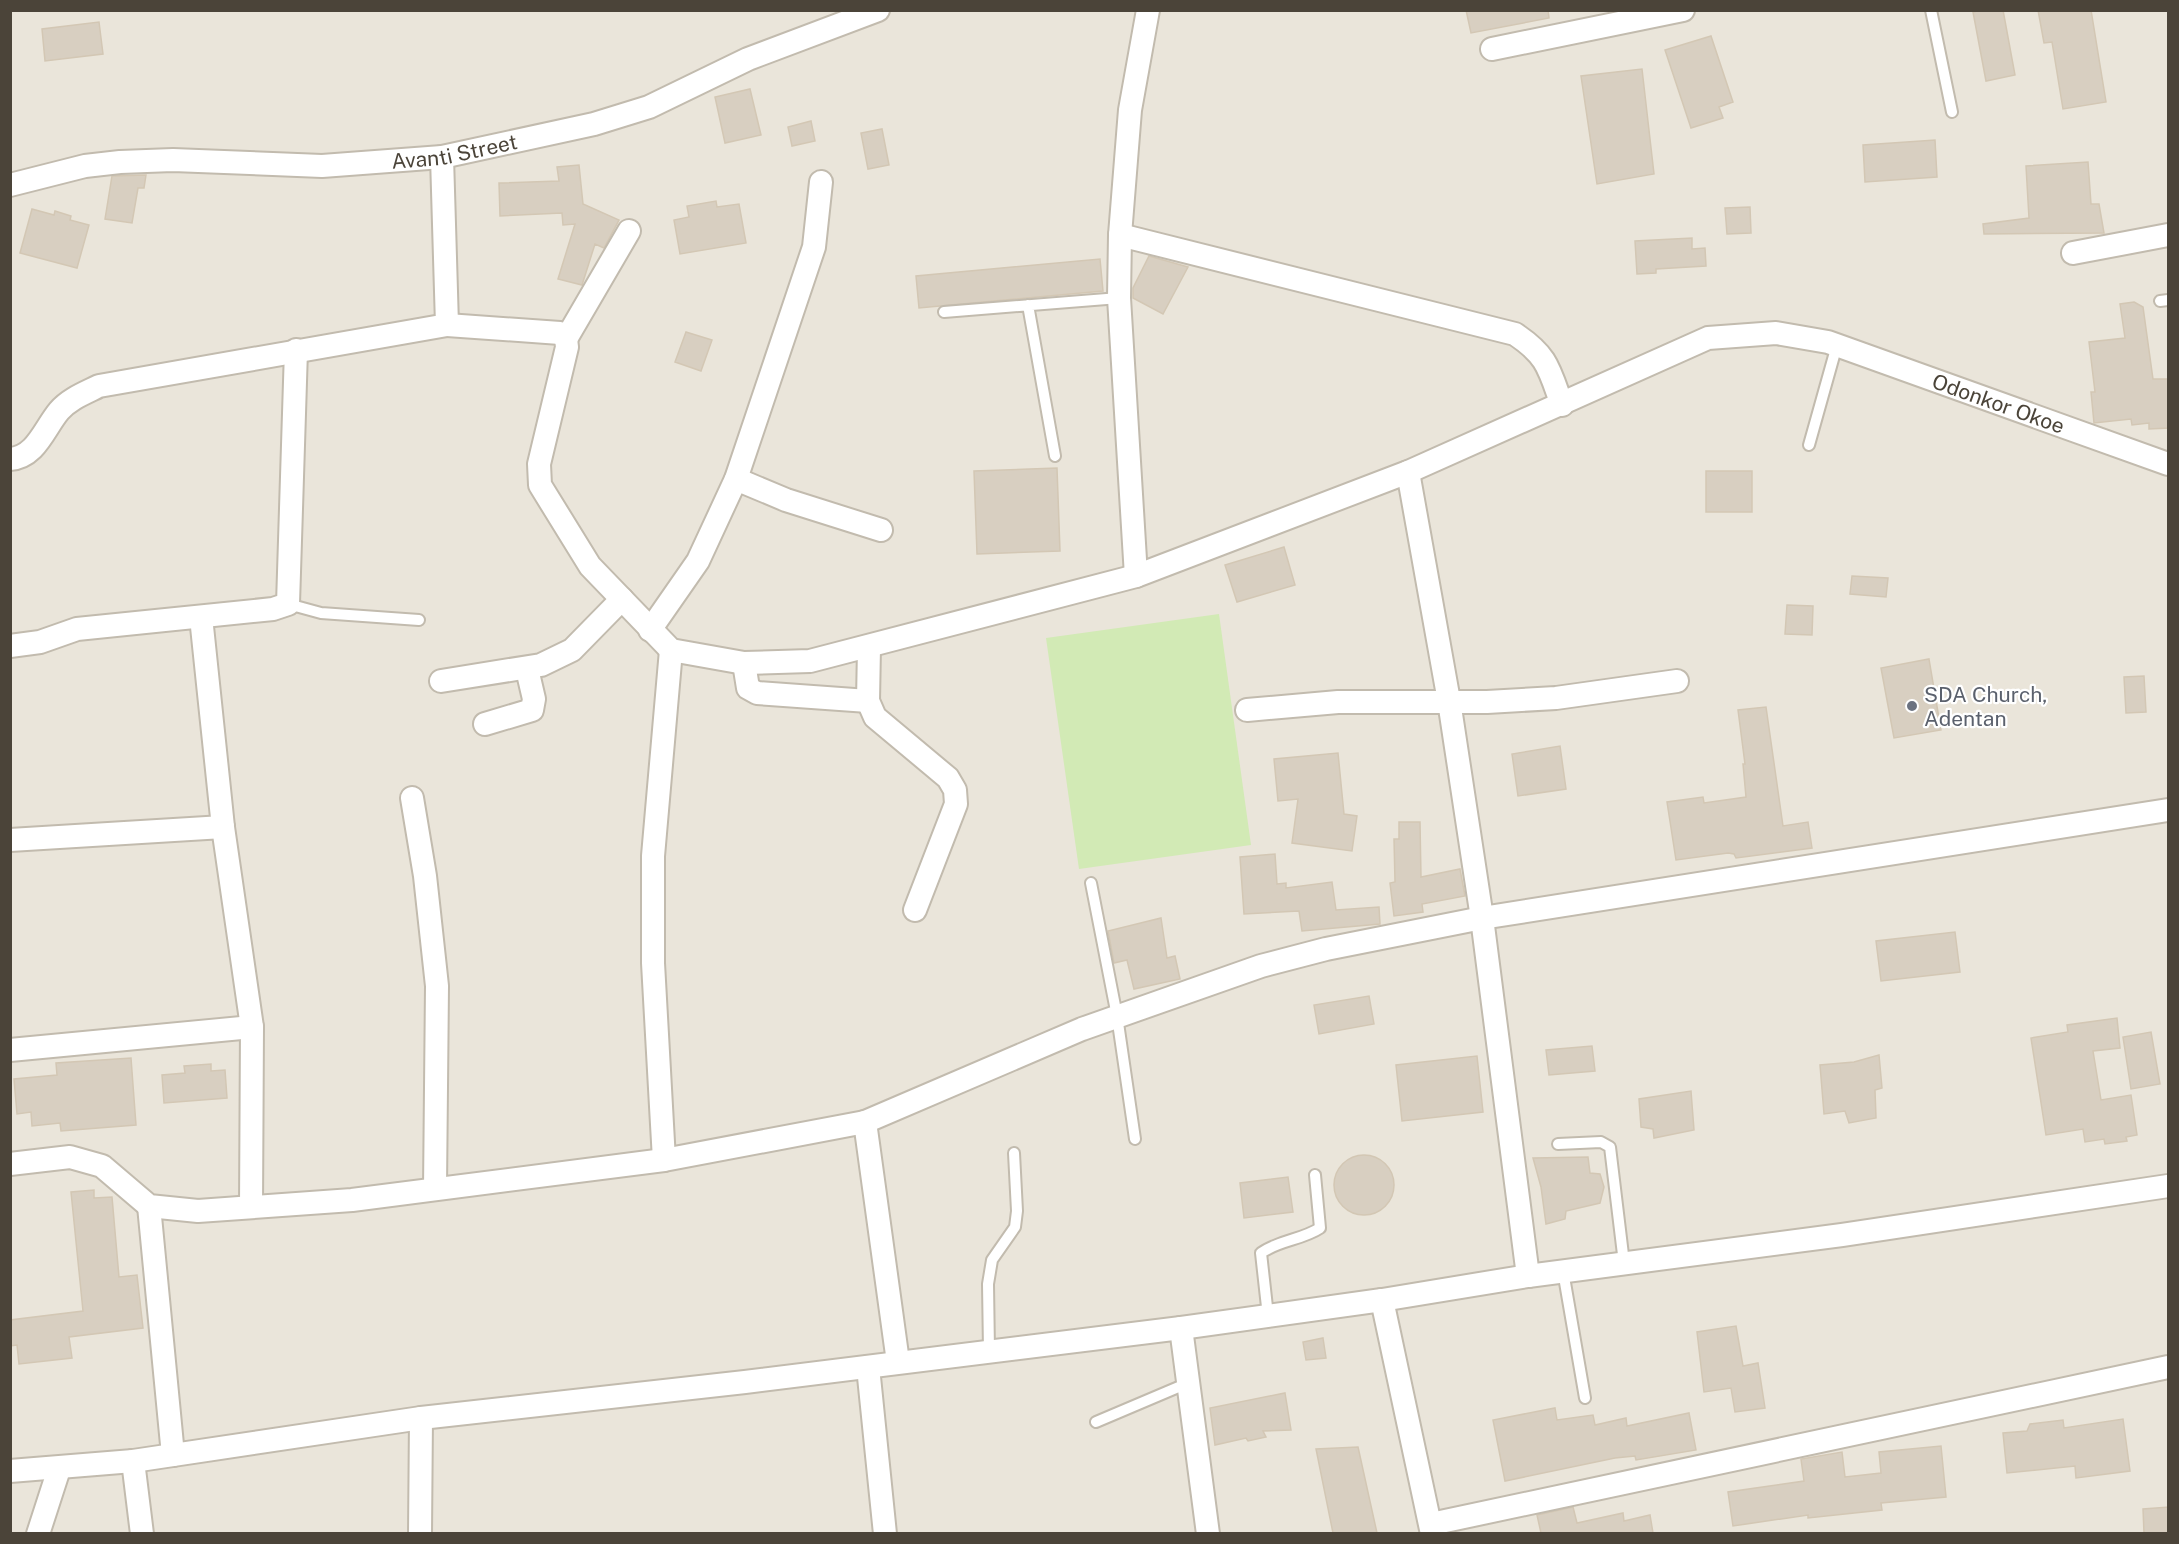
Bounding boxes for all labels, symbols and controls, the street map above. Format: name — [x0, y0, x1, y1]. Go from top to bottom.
street label: Avanti Street — [391, 129, 519, 173]
street label: Odonkor Okoe — [1929, 368, 2068, 438]
place label: SDA Church, Adentan — [1924, 682, 2047, 731]
marker: SDA Church, Adentan — [1905, 699, 1919, 713]

